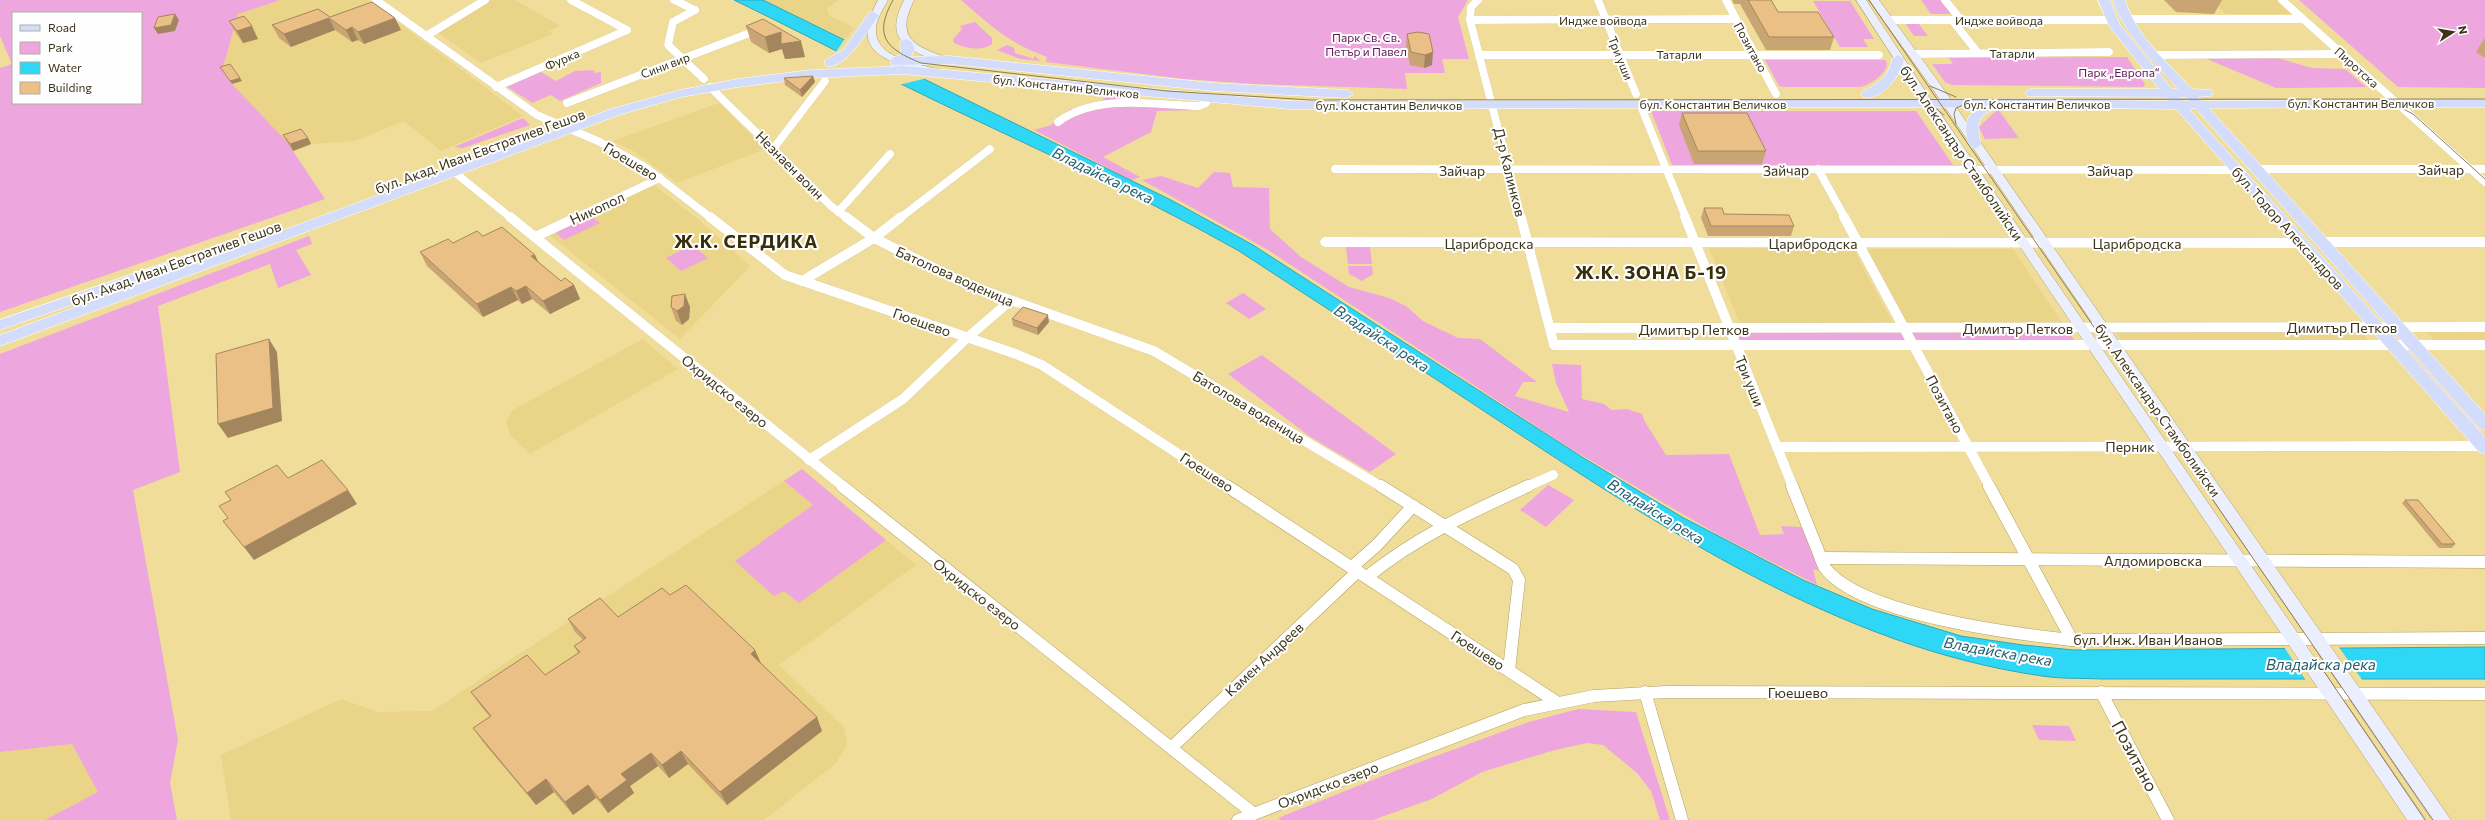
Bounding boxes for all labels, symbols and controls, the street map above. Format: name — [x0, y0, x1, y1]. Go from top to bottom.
legend — [12, 12, 142, 104]
north arrow — [2433, 12, 2473, 52]
street label: Индже войвода — [1559, 13, 1647, 27]
street label: Индже войвода — [1955, 13, 2043, 27]
text: Road — [48, 20, 76, 34]
street label: Позитано — [1732, 20, 1770, 74]
text: N — [2456, 24, 2470, 35]
park label: Парк Св. Св. Петър и Павел — [1325, 30, 1407, 58]
street label: Три уши — [1606, 34, 1636, 82]
text: Park — [48, 40, 74, 54]
street label: Пиротска — [2332, 44, 2382, 90]
street label: Фурка — [543, 46, 581, 72]
street label: Татарли — [1989, 46, 2035, 60]
street label: Татарли — [1656, 47, 1702, 61]
street label: Сини вир — [639, 49, 691, 81]
text: Water — [48, 60, 82, 74]
street label: бул. Александър Стамболийски — [1897, 62, 2027, 244]
park label: Парк „Европа“ — [2078, 65, 2160, 79]
street label: бул. Константин Величков — [992, 71, 1140, 101]
text: Building — [48, 80, 92, 94]
street label: бул. Константин Величков — [2288, 96, 2434, 110]
street label: бул. Константин Величков — [1640, 97, 1786, 111]
street label: бул. Константин Величков — [1964, 97, 2110, 111]
street label: бул. Константин Величков — [1316, 98, 1462, 112]
street label: бул. Акад. Иван Евстратиев Гешов — [373, 105, 587, 197]
street label: Д-р Калинков — [1491, 126, 1529, 218]
street label: Незнаен воин — [752, 127, 828, 203]
street label: Гюешево — [601, 138, 661, 184]
water label: Владайска река — [1050, 143, 1156, 207]
street label: Зайчар — [1763, 161, 1809, 179]
street label: Зайчар — [2418, 161, 2464, 178]
street label: Зайчар — [1439, 162, 1485, 179]
street label: Зайчар — [2087, 162, 2133, 179]
street label: бул. Тодор Александров — [2228, 163, 2348, 293]
street label: Никопол — [567, 188, 627, 228]
street label: бул. Акад. Иван Евстратиев Гешов — [69, 217, 283, 309]
district label: Ж.К. СЕРДИКА — [674, 230, 818, 252]
street label: Царибродска — [1445, 235, 1534, 252]
street label: Царибродска — [1769, 235, 1858, 252]
street label: Царибродска — [2093, 235, 2182, 252]
street label: Батолова воденица — [893, 242, 1017, 310]
district label: Ж.К. ЗОНА Б-19 — [1575, 261, 1727, 283]
water label: Владайска река — [1331, 301, 1433, 376]
street label: Гюешево — [891, 304, 953, 340]
street label: Димитър Петков — [2287, 319, 2397, 336]
street label: Димитър Петков — [1963, 320, 2073, 337]
street label: бул. Александър Стамболийски — [2091, 320, 2225, 500]
street label: Димитър Петков — [1639, 321, 1749, 338]
street label: Охридско езеро — [678, 351, 772, 431]
street label: Три уши — [1732, 353, 1768, 409]
street label: Батолова воденица — [1190, 367, 1308, 447]
street label: Позитано — [1923, 372, 1967, 436]
street label: Перник — [2105, 438, 2155, 455]
street label: Гюешево — [1177, 448, 1237, 496]
water label: Владайска река — [1605, 474, 1708, 548]
street label: Алдомировска — [2104, 552, 2202, 569]
street label: Охридско езеро — [930, 555, 1024, 633]
street label: Камен Андреев — [1221, 618, 1307, 700]
street label: Гюешево — [1448, 626, 1508, 674]
street label: бул. Инж. Иван Иванов — [2073, 631, 2223, 648]
water label: Владайска река — [1942, 633, 2054, 669]
water label: Владайска река — [2266, 655, 2376, 673]
street label: Гюешево — [1768, 684, 1828, 701]
street label: Позитано — [2108, 717, 2162, 795]
street label: Охридско езеро — [1275, 758, 1381, 812]

